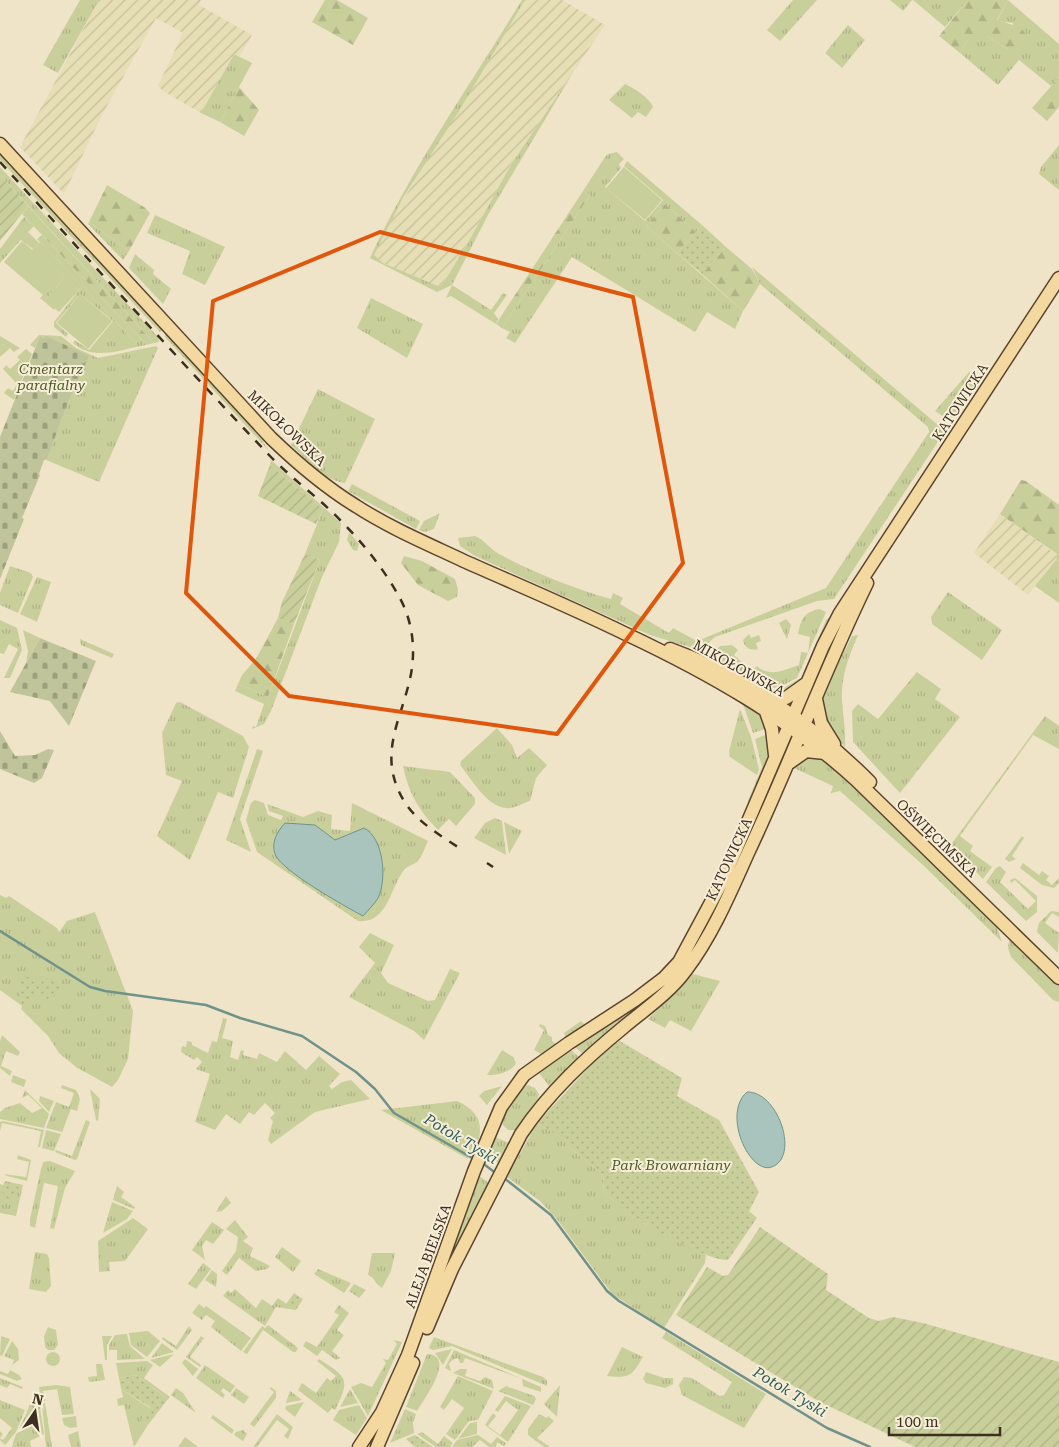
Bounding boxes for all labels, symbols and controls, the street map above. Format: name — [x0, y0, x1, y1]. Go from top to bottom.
street label: KATOWICKA — [929, 360, 991, 444]
park label: Cmentarz parafialny — [16, 361, 86, 393]
street label: MIKOŁOWSKA — [245, 387, 329, 469]
street label: MIKOŁOWSKA — [690, 636, 788, 700]
street label: OŚWIĘCIMSKA — [893, 796, 981, 881]
street label: KATOWICKA — [703, 815, 755, 903]
water label: Potok Tyski — [420, 1110, 501, 1168]
park label: Park Browarniany — [611, 1157, 731, 1173]
street label: ALEJA BIELSKA — [402, 1202, 454, 1310]
water label: Potok Tyski — [749, 1363, 830, 1421]
north arrow — [10, 1387, 60, 1437]
text: N — [31, 1390, 45, 1408]
scale bar — [889, 1404, 1000, 1436]
text: 100 m — [896, 1413, 939, 1431]

